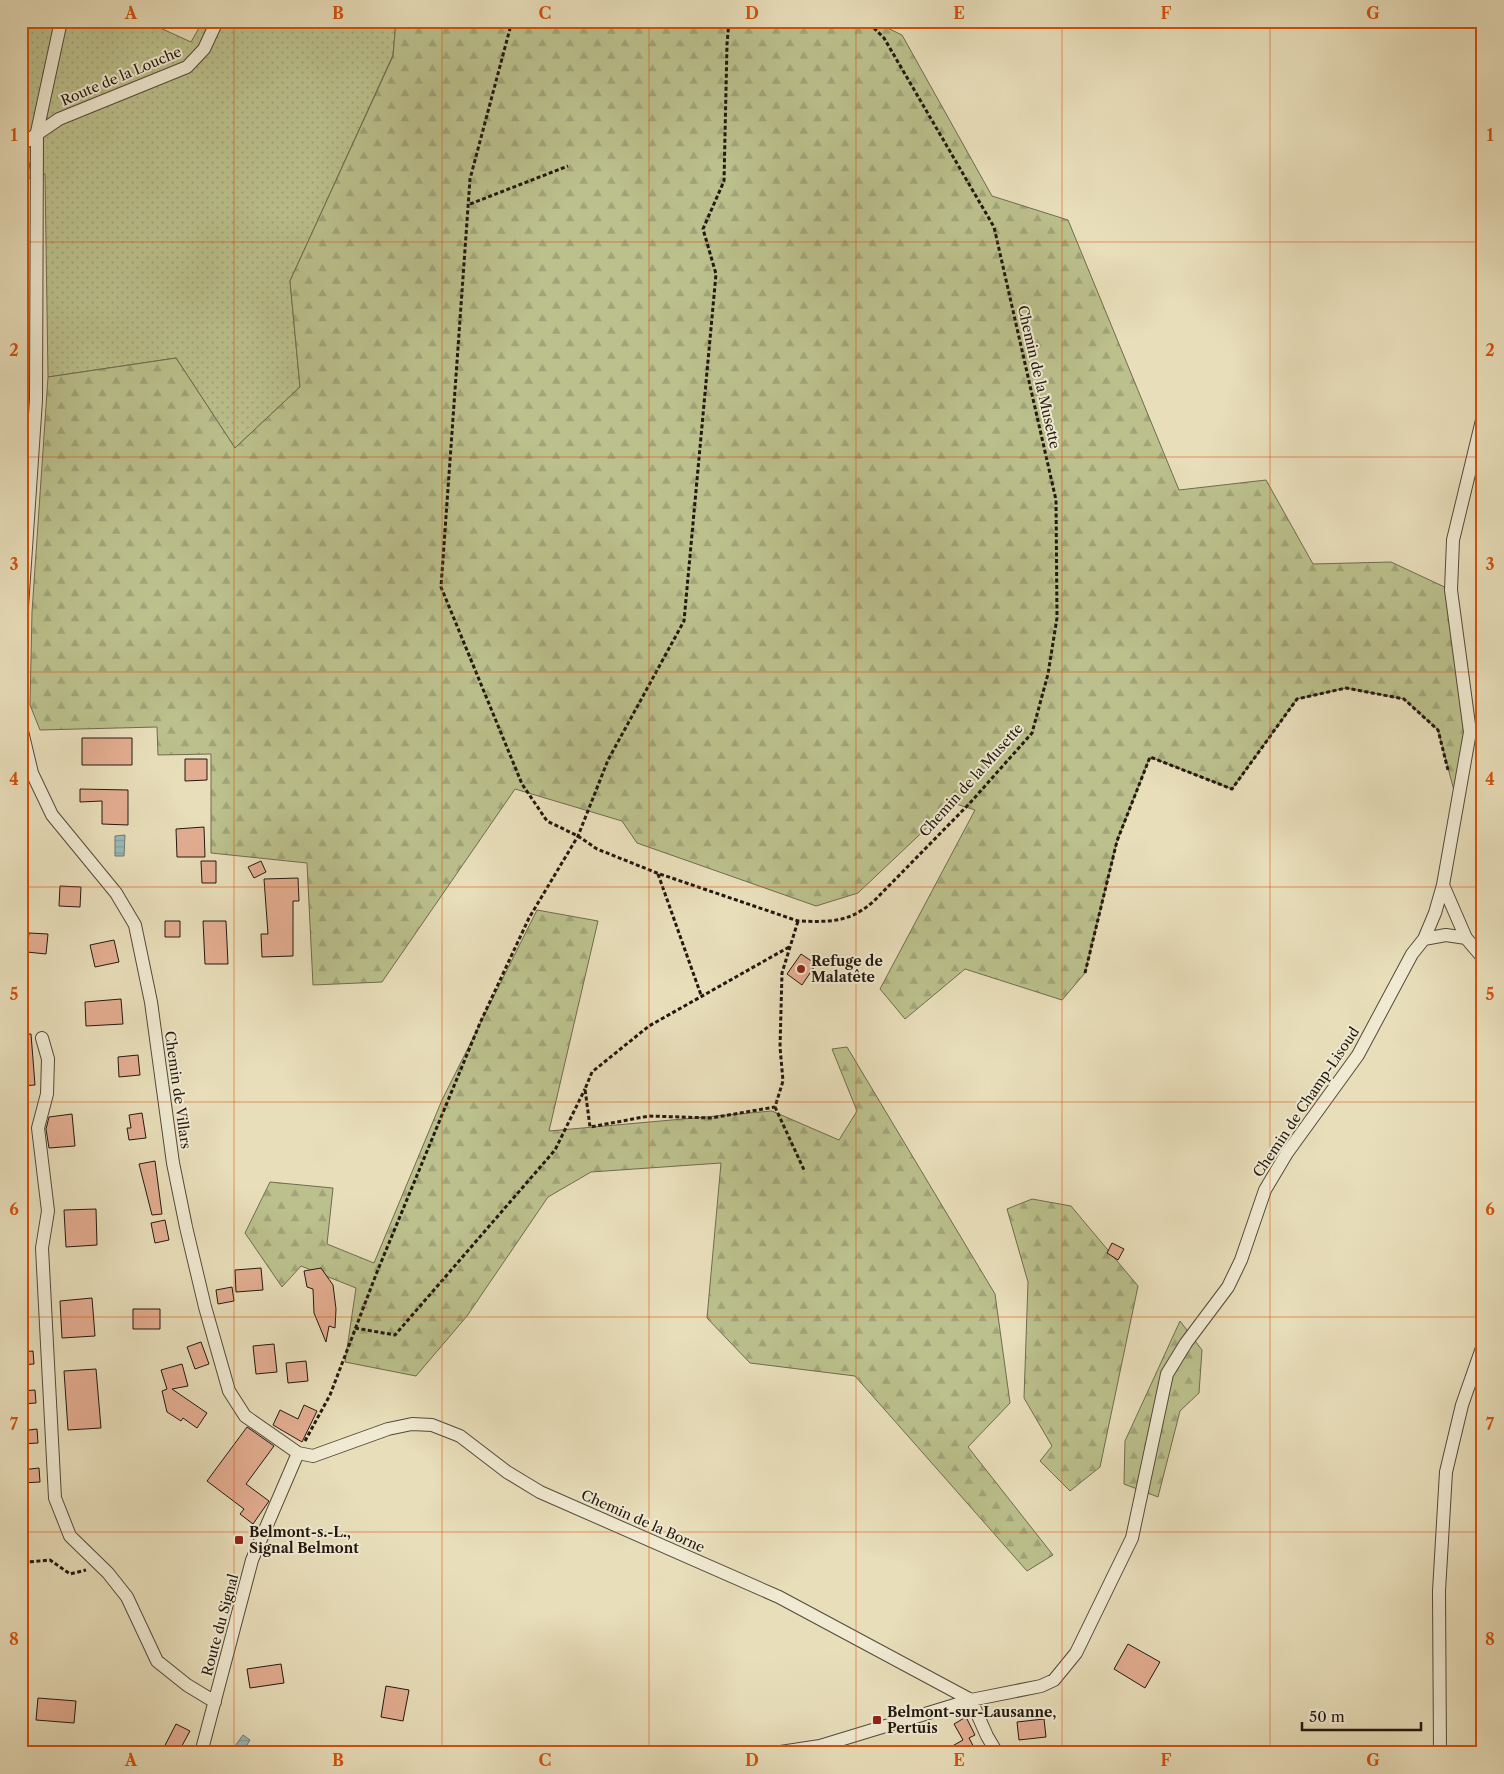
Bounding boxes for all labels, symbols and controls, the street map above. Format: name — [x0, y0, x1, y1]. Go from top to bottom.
text: A — [124, 3, 138, 23]
text: B — [332, 3, 344, 23]
text: C — [539, 3, 551, 23]
text: D — [745, 3, 759, 23]
text: E — [953, 3, 965, 23]
text: F — [1161, 3, 1172, 23]
text: G — [1366, 3, 1380, 23]
street label: Route de la Louche — [58, 42, 184, 110]
text: 1 — [10, 125, 18, 145]
text: 1 — [1486, 125, 1494, 145]
street label: Chemin de la Musette — [1014, 304, 1064, 451]
text: 2 — [9, 340, 19, 360]
text: 2 — [1485, 340, 1495, 360]
text: 3 — [9, 554, 19, 574]
text: 3 — [1485, 554, 1495, 574]
street label: Chemin de la Musette — [915, 719, 1027, 840]
text: 4 — [9, 769, 19, 789]
text: 4 — [1485, 769, 1495, 789]
place label: Refuge de Malatête — [811, 952, 883, 986]
marker: Refuge de Malatête — [795, 963, 807, 975]
text: 5 — [10, 984, 19, 1004]
text: 5 — [1486, 984, 1495, 1004]
street label: Chemin de Champ-Lisoud — [1249, 1023, 1363, 1181]
street label: Chemin de Villars — [161, 1030, 195, 1150]
text: 6 — [9, 1199, 19, 1219]
text: 6 — [1485, 1199, 1495, 1219]
text: 7 — [10, 1414, 19, 1434]
text: 7 — [1486, 1414, 1495, 1434]
street label: Chemin de la Borne — [578, 1486, 708, 1556]
place label: Belmont-s.-L., Signal Belmont — [249, 1523, 359, 1557]
marker: Belmont-s.-L., Signal Belmont — [233, 1534, 245, 1546]
street label: Route du Signal — [198, 1572, 242, 1678]
text: 8 — [9, 1629, 19, 1649]
text: 8 — [1485, 1629, 1495, 1649]
scale bar — [1302, 1699, 1420, 1731]
place label: Belmont-sur-Lausanne, Pertuis — [887, 1703, 1056, 1737]
text: 50 m — [1309, 1707, 1345, 1726]
marker: Belmont-sur-Lausanne, Pertuis — [871, 1714, 883, 1726]
text: A — [124, 1750, 138, 1770]
text: B — [332, 1750, 344, 1770]
text: C — [539, 1750, 551, 1770]
text: D — [745, 1750, 759, 1770]
text: E — [953, 1750, 965, 1770]
text: F — [1161, 1750, 1172, 1770]
text: G — [1366, 1750, 1380, 1770]

